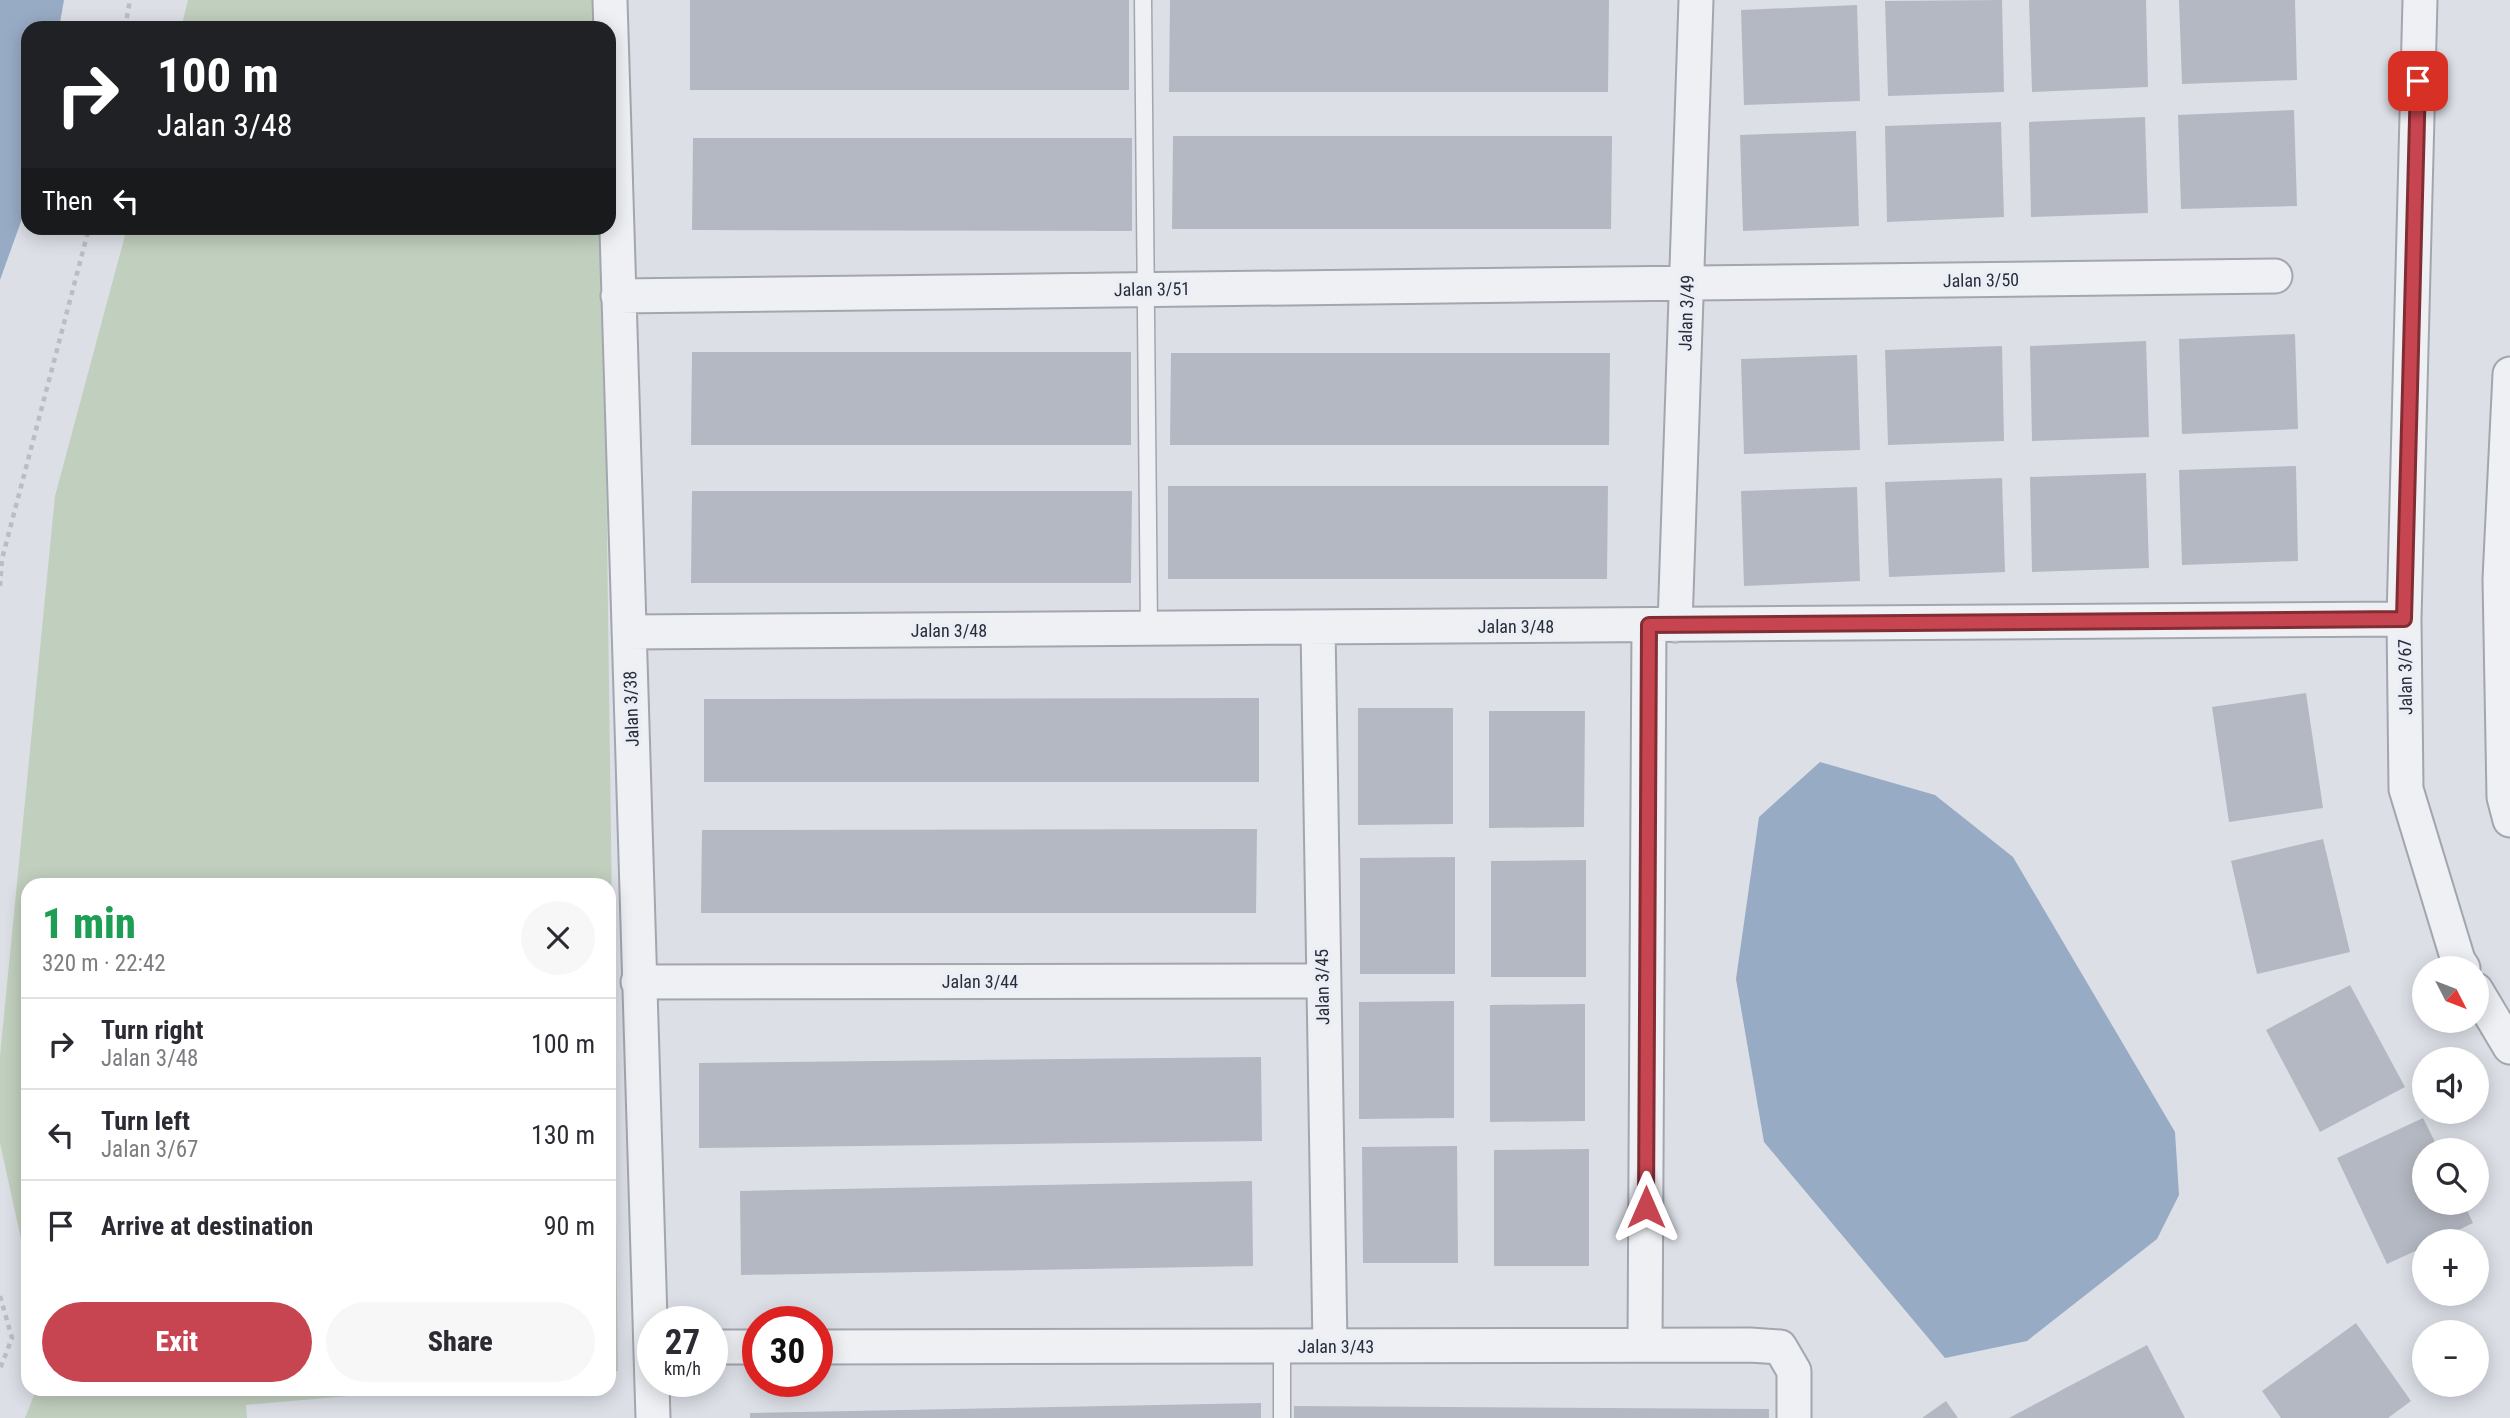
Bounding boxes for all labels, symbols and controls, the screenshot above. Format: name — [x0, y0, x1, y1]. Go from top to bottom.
text: 100 m — [157, 47, 279, 104]
icon: right — [42, 49, 133, 140]
pin — [2388, 51, 2448, 111]
icon: arrive — [2399, 62, 2437, 100]
text: Jalan 3/48 — [157, 106, 293, 144]
icon: left — [107, 182, 145, 220]
text: Then — [42, 186, 93, 216]
street label: Jalan 3/50 — [1943, 269, 2019, 291]
street label: Jalan 3/49 — [1674, 275, 1698, 351]
street label: Jalan 3/51 — [1114, 278, 1190, 300]
street label: Jalan 3/48 — [1478, 616, 1554, 637]
street label: Jalan 3/48 — [911, 620, 987, 641]
street label: Jalan 3/67 — [2394, 639, 2416, 715]
street label: Jalan 3/38 — [619, 671, 643, 747]
text: 1 min — [42, 899, 136, 948]
button: close — [521, 901, 595, 975]
street label: Jalan 3/45 — [1311, 949, 1333, 1025]
text: 320 m · 22:42 — [42, 950, 166, 977]
north arrow — [2412, 956, 2488, 1032]
map controls — [2412, 956, 2489, 1397]
street label: Jalan 3/44 — [942, 971, 1018, 992]
text: Turn right — [101, 1015, 203, 1045]
icon: right — [42, 1025, 80, 1063]
text: 100 m — [531, 1029, 595, 1059]
text: Jalan 3/48 — [101, 1045, 198, 1072]
button: sound — [2412, 1047, 2489, 1124]
text: Turn left — [101, 1106, 190, 1136]
icon: left — [42, 1116, 80, 1154]
text: 130 m — [531, 1120, 595, 1150]
text: Jalan 3/67 — [101, 1136, 198, 1163]
button: search — [2412, 1138, 2489, 1215]
position arrow — [1609, 1170, 1683, 1244]
icon: arrive — [42, 1207, 80, 1245]
text: Arrive at destination — [101, 1211, 313, 1241]
text: 90 m — [544, 1211, 595, 1241]
button: + — [2412, 1229, 2489, 1306]
button: Exit — [42, 1302, 312, 1382]
button: Share — [326, 1302, 595, 1382]
speed limit sign: 30 — [742, 1306, 833, 1397]
button: − — [2412, 1320, 2489, 1397]
text: 27 — [665, 1322, 700, 1363]
street label: Jalan 3/43 — [1298, 1336, 1374, 1357]
text: km/h — [664, 1358, 701, 1379]

